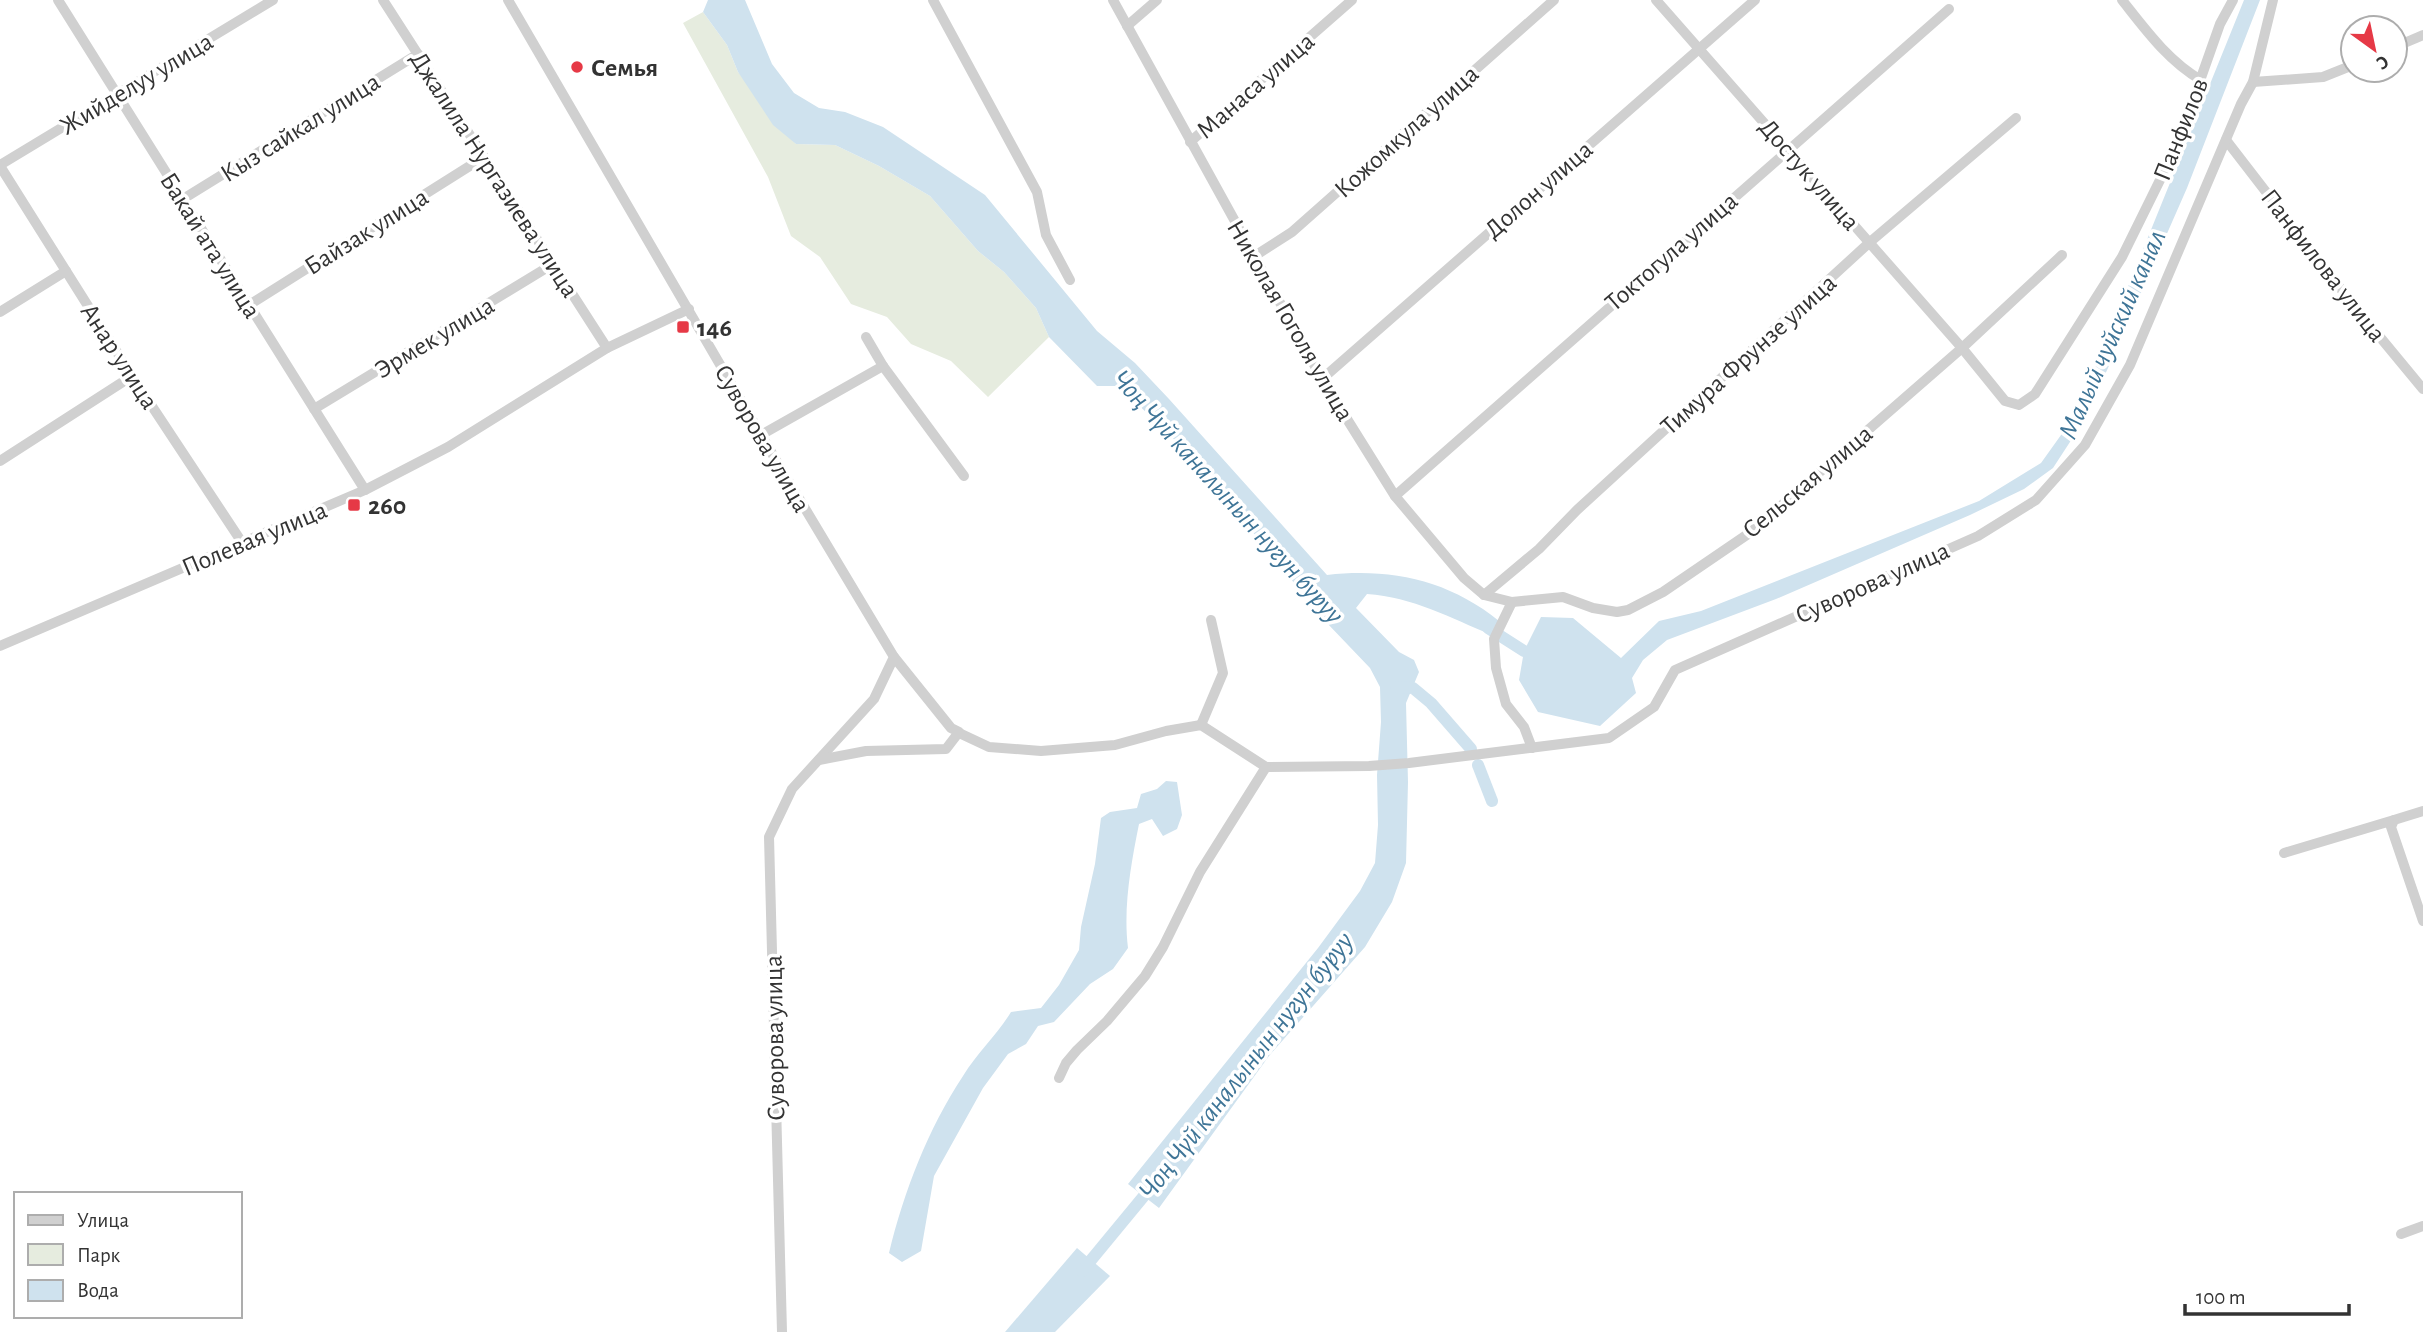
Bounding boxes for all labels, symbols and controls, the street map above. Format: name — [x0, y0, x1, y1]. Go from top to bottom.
north arrow — [2339, 14, 2409, 84]
street label: Жийделуу улица — [55, 28, 218, 140]
street label: Манаса улица — [1192, 28, 1320, 144]
street label: Джалила Нургазиева улица — [405, 47, 583, 302]
text: С — [2373, 51, 2392, 73]
place label: Семья — [591, 55, 658, 81]
marker: Семья — [569, 59, 585, 75]
street label: Кожомкула улица — [1330, 60, 1484, 203]
street label: Кыз сайкал улица — [216, 68, 385, 187]
street label: Панфилов — [2149, 74, 2213, 184]
street label: Достук улица — [1754, 114, 1865, 236]
street label: Долон улица — [1480, 136, 1598, 243]
street label: Бакай ата улица — [155, 168, 265, 323]
street label: Байзак улица — [300, 184, 433, 280]
street label: Панфилова улица — [2256, 184, 2391, 347]
street label: Токтогула улица — [1600, 187, 1743, 316]
street label: Николая Гоголя улица — [1222, 215, 1358, 426]
water label: Малый чуйский канал — [2054, 226, 2171, 444]
street label: Тимура Фрунзе улица — [1656, 269, 1841, 440]
street label: Эрмек улица — [370, 292, 499, 384]
street label: Анар улица — [76, 299, 163, 414]
place label: 146 — [697, 315, 732, 341]
marker: 146 — [675, 319, 691, 335]
street label: Суворова улица — [709, 360, 815, 517]
water label: Чоң Чүй каналынын нугун буруу — [1107, 365, 1348, 629]
street label: Сельская улица — [1738, 420, 1878, 543]
place label: 260 — [368, 493, 406, 519]
street label: Полевая улица — [178, 497, 331, 581]
marker: 260 — [346, 497, 362, 513]
street label: Суворова улица — [1791, 537, 1954, 629]
water label: Чоң Чүй каналынын нугун буруу — [1134, 928, 1359, 1205]
street label: Суворова улица — [761, 955, 789, 1121]
legend — [14, 1192, 242, 1318]
text: Улица — [77, 1210, 130, 1231]
text: Парк — [77, 1245, 121, 1266]
scale bar — [2185, 1272, 2350, 1316]
text: Вода — [77, 1280, 119, 1301]
text: 100 m — [2196, 1287, 2246, 1308]

